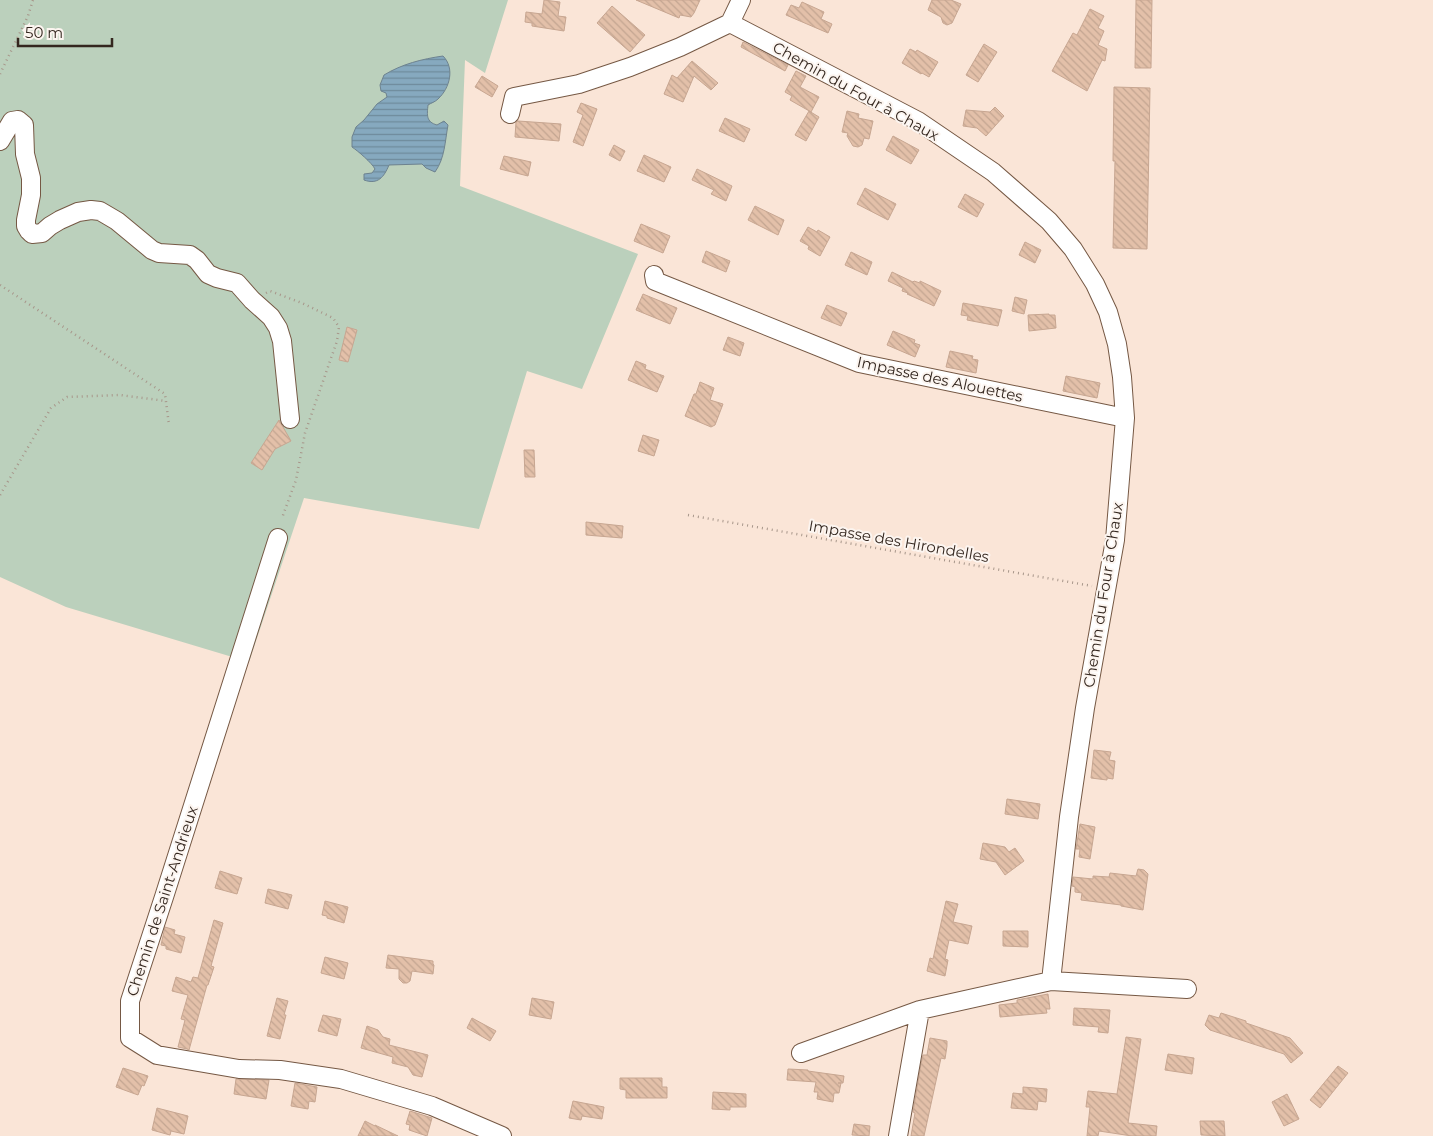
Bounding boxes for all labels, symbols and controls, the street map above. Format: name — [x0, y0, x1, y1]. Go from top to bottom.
scale bar — [18, 15, 111, 47]
text: 50 m — [25, 23, 63, 42]
street label: Chemin du Four à Chaux — [770, 37, 942, 145]
street label: Impasse des Alouettes — [855, 352, 1025, 406]
street label: Chemin du Four à Chaux — [1079, 501, 1127, 689]
street label: Impasse des Hirondelles — [807, 516, 991, 566]
street label: Chemin de Saint-Andrieux — [122, 804, 202, 998]

